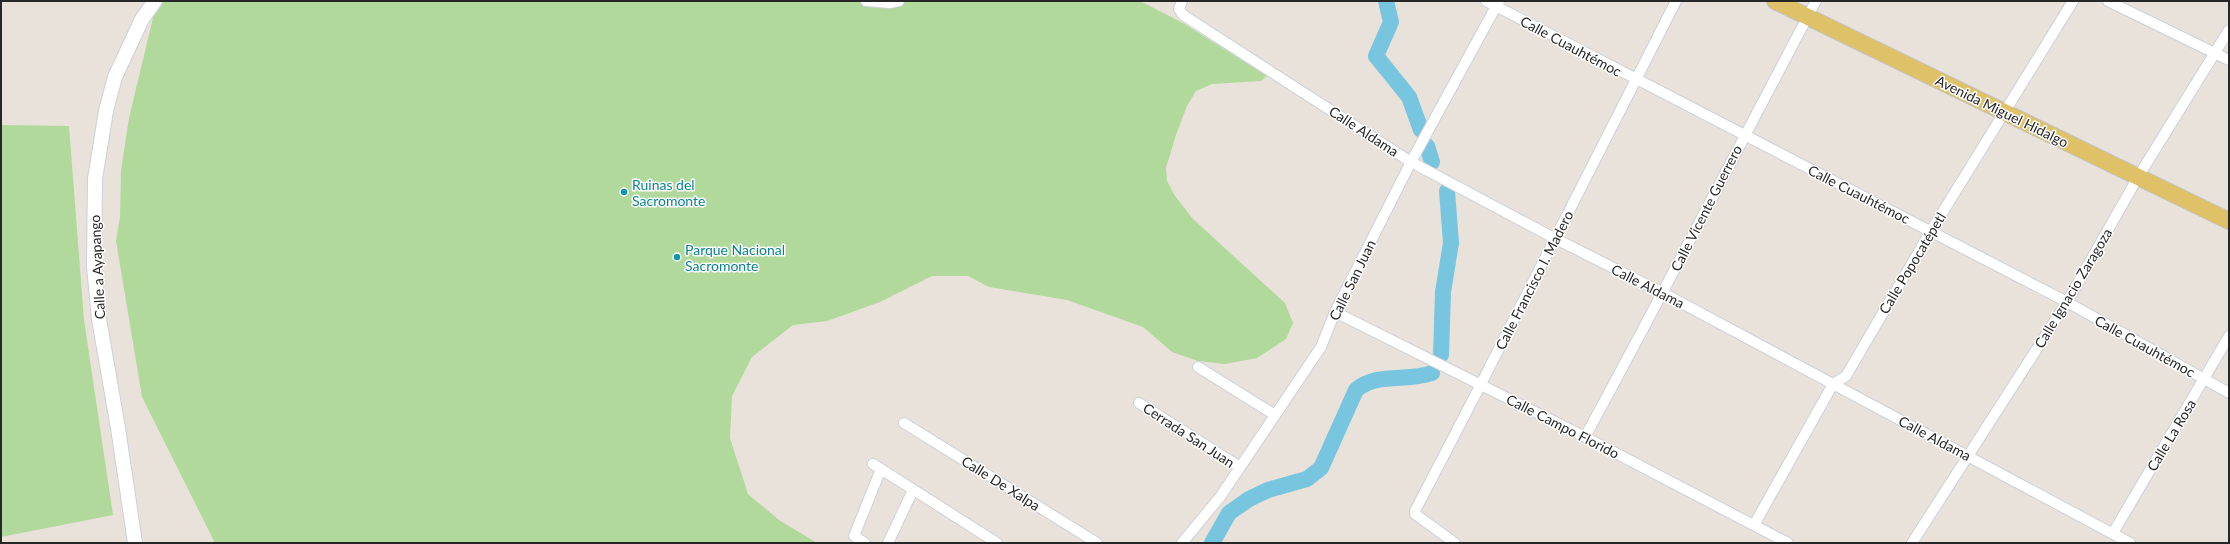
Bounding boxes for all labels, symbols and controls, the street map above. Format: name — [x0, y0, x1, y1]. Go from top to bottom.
street label: Calle Cuauhtémoc — [1518, 12, 1625, 80]
street label: Avenida Miguel Hidalgo — [1933, 71, 2071, 151]
street label: Calle Aldama — [1326, 102, 1402, 160]
street label: Calle Vicente Guerrero — [1667, 142, 1745, 274]
street label: Calle Cuauhtémoc — [1805, 161, 1913, 227]
place label: Ruinas del Sacromonte — [632, 176, 705, 209]
marker: Ruinas del Sacromonte — [619, 187, 629, 197]
street label: Calle Francisco I. Madero — [1492, 208, 1576, 352]
street label: Calle Popocatépetl — [1875, 209, 1949, 317]
street label: Calle a Ayapango — [86, 214, 108, 320]
street label: Calle Ignacio Zaragoza — [2031, 225, 2116, 351]
street label: Calle San Juan — [1325, 237, 1379, 323]
place label: Parque Nacional Sacromonte — [685, 241, 785, 274]
marker: Parque Nacional Sacromonte — [672, 252, 682, 262]
street label: Calle Aldama — [1609, 260, 1687, 312]
street label: Calle Cuauhtémoc — [2092, 311, 2198, 381]
street label: Calle Campo Florido — [1504, 390, 1622, 462]
street label: Calle La Rosa — [2143, 396, 2199, 474]
street label: Cerrada San Juan — [1140, 399, 1238, 471]
street label: Calle Aldama — [1896, 412, 1974, 464]
street label: Calle De Xalpa — [959, 452, 1043, 514]

